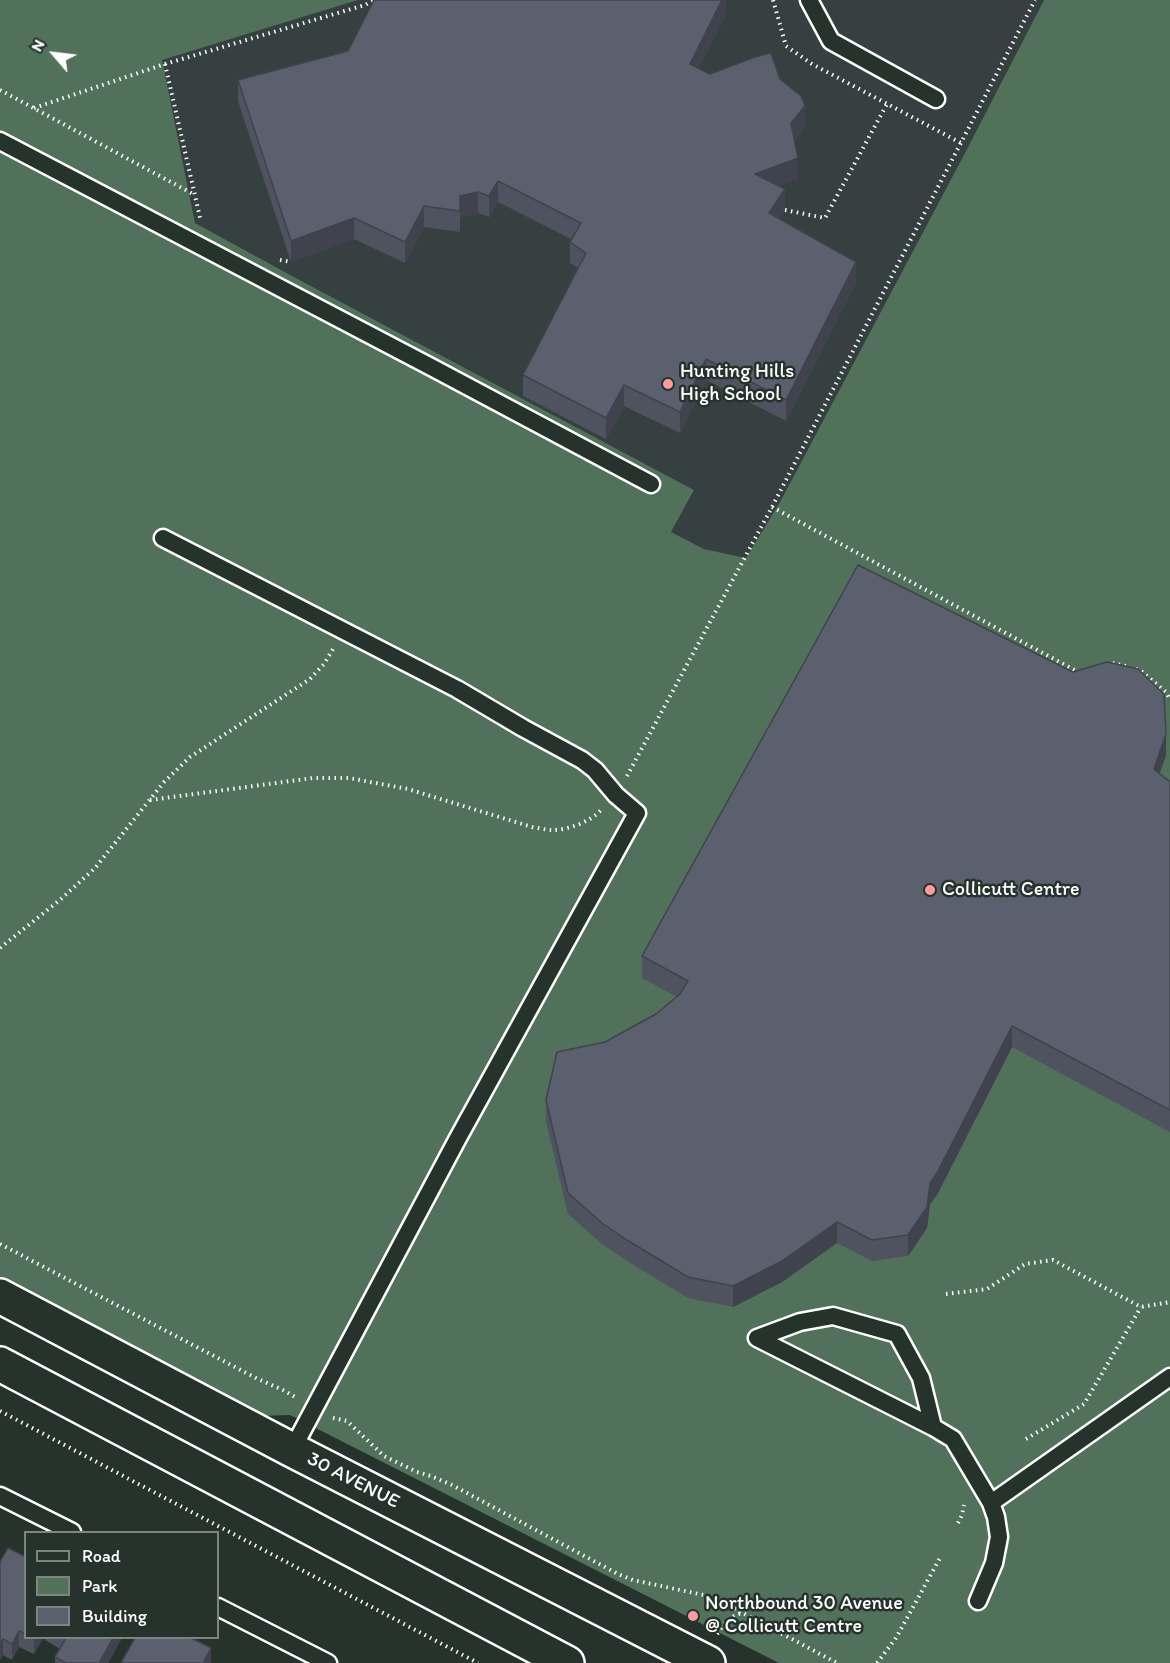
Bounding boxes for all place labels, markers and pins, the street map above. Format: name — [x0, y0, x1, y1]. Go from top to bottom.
place label: Hunting Hills High School — [680, 360, 794, 407]
marker: Hunting Hills High School — [661, 377, 675, 391]
place label: Collicutt Centre — [942, 878, 1079, 902]
marker: Collicutt Centre — [923, 883, 937, 897]
place label: Northbound 30 Avenue @ Collicutt Centre — [705, 1592, 903, 1639]
marker: Northbound 30 Avenue @ Collicutt Centre — [686, 1609, 700, 1623]

